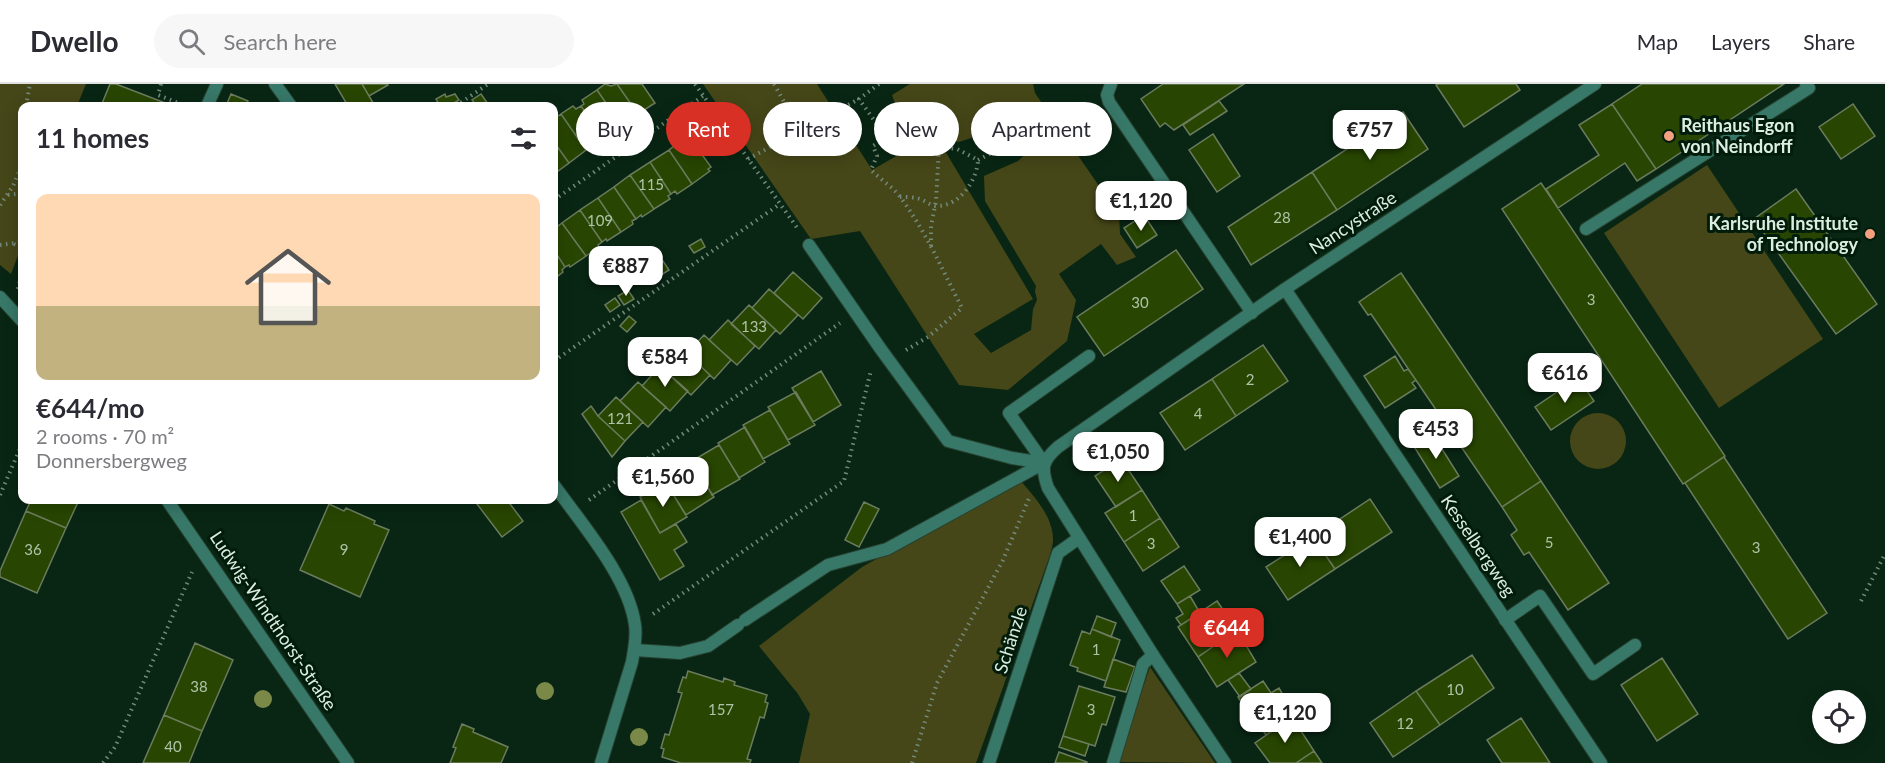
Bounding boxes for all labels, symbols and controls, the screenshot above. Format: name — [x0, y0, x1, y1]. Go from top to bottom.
search box — [154, 14, 574, 68]
text: Dwello — [30, 24, 118, 58]
icon: search — [175, 25, 208, 58]
text: Search here — [223, 28, 337, 55]
text: Map — [1637, 29, 1678, 54]
text: Layers — [1711, 29, 1770, 54]
text: Share — [1803, 29, 1855, 54]
chip: Buy — [576, 102, 654, 156]
chip: Rent — [666, 102, 751, 156]
chip: Filters — [763, 102, 862, 156]
chip: New — [874, 102, 959, 156]
chip: Apartment — [971, 102, 1112, 156]
pin: €757 — [1334, 110, 1406, 161]
place label: Reithaus Egon von Neindorff — [1681, 114, 1795, 157]
text: €757 — [1347, 117, 1393, 141]
text: 11 homes — [36, 122, 149, 154]
icon: filters — [507, 122, 540, 155]
marker: Reithaus Egon von Neindorff — [1662, 129, 1676, 143]
house number: 115 — [638, 175, 664, 193]
pin: €1,120 — [1092, 181, 1190, 232]
street label: Nancystraße — [1305, 186, 1400, 259]
text: €1,120 — [1110, 188, 1172, 212]
house number: 28 — [1273, 208, 1291, 226]
house number: 109 — [587, 211, 613, 229]
place label: Karlsruhe Institute of Technology — [1709, 212, 1859, 255]
marker: Karlsruhe Institute of Technology — [1863, 227, 1877, 241]
icon: home — [234, 233, 342, 341]
pin: €887 — [590, 246, 662, 297]
text: €887 — [603, 253, 649, 277]
house number: 3 — [1587, 290, 1595, 308]
house number: 30 — [1131, 293, 1149, 311]
house number: 133 — [741, 317, 767, 335]
pin: €584 — [629, 337, 701, 388]
text: €584 — [642, 344, 688, 368]
pin: €616 — [1529, 353, 1601, 404]
text: €616 — [1542, 360, 1588, 384]
house number: 2 — [1246, 370, 1254, 388]
text: €644/mo — [36, 392, 144, 424]
house number: 4 — [1194, 404, 1203, 422]
house number: 121 — [607, 409, 633, 427]
pin: €453 — [1400, 409, 1472, 460]
text: €453 — [1413, 416, 1459, 440]
text: 2 rooms · 70 m² — [36, 424, 174, 448]
pin: €1,050 — [1069, 432, 1167, 483]
text: €1,050 — [1087, 439, 1149, 463]
text: Donnersbergweg — [36, 448, 187, 472]
pin: €1,560 — [614, 457, 712, 508]
text: €1,560 — [632, 464, 694, 488]
street label: Kesselbergweg — [1437, 490, 1521, 601]
house number: 1 — [1129, 506, 1137, 524]
pin: €1,400 — [1251, 517, 1349, 568]
text: €1,400 — [1269, 524, 1331, 548]
street label: Ludwig-Windthorst-Straße — [206, 527, 342, 714]
house number: 5 — [1545, 533, 1553, 551]
house number: 3 — [1147, 534, 1155, 552]
house number: 3 — [1752, 538, 1760, 556]
house number: 36 — [24, 540, 42, 558]
house number: 9 — [340, 540, 348, 558]
street label: Schänzle — [989, 603, 1031, 676]
pin: €644 — [1191, 608, 1263, 659]
text: €644 — [1204, 615, 1250, 639]
house number: 1 — [1092, 640, 1100, 658]
house number: 38 — [190, 677, 208, 695]
house number: 10 — [1446, 680, 1464, 698]
map controls — [1812, 690, 1866, 744]
button: locate — [1812, 690, 1866, 744]
pin: €1,120 — [1236, 693, 1334, 744]
house number: 157 — [708, 700, 734, 718]
house number: 3 — [1087, 700, 1095, 718]
text: €1,120 — [1254, 700, 1316, 724]
house number: 12 — [1396, 714, 1414, 732]
house number: 40 — [164, 737, 182, 755]

